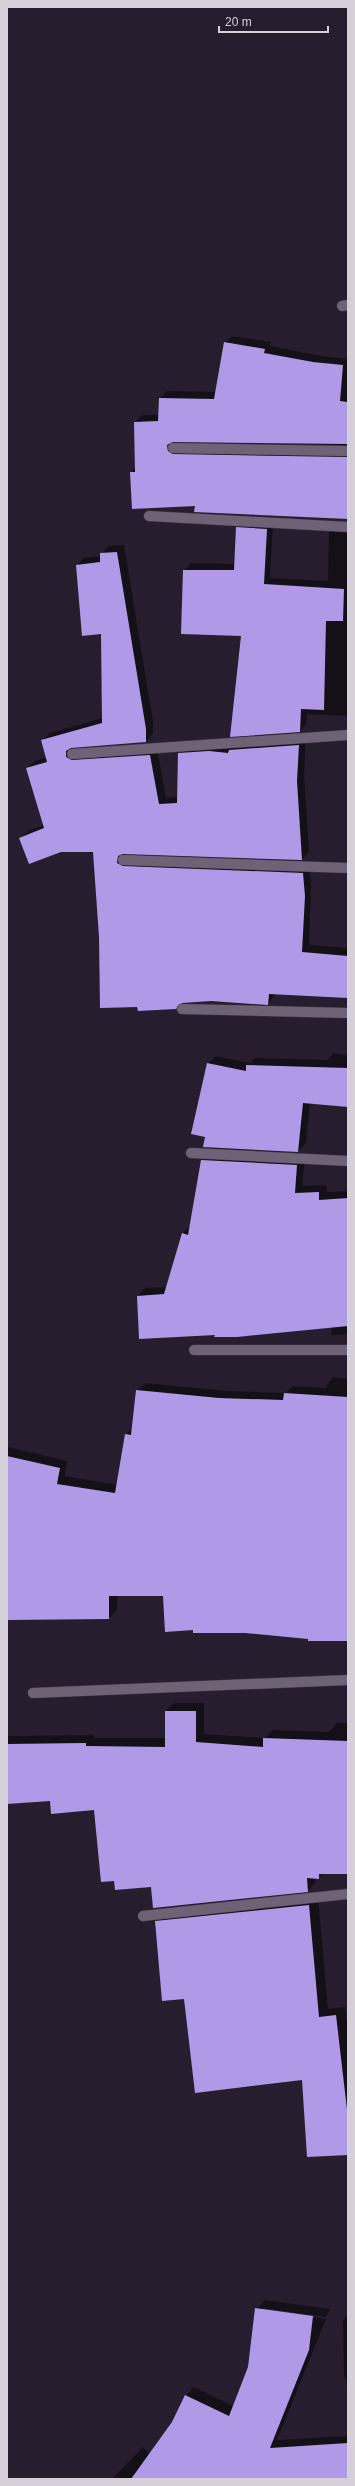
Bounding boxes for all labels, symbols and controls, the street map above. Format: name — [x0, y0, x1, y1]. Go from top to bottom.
scale bar — [219, 8, 328, 34]
text: 20 m — [225, 15, 252, 29]

